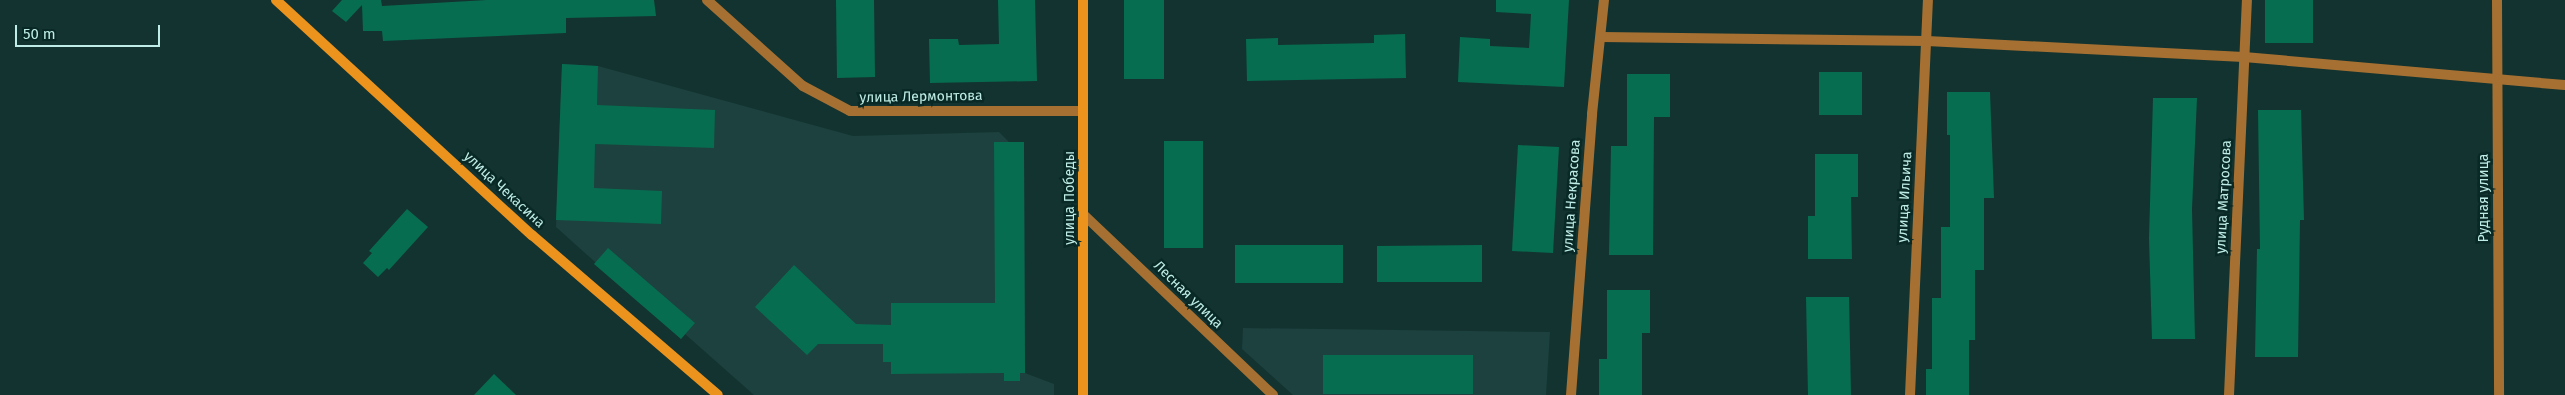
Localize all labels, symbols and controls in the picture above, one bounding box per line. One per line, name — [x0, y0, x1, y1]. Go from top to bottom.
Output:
scale bar — [18, 15, 162, 47]
text: 50 m — [23, 25, 56, 43]
street label: улица Лермонтова — [859, 88, 983, 106]
street label: улица Некрасова — [1560, 139, 1584, 253]
street label: улица Матросова — [2213, 140, 2235, 254]
street label: улица Чекасина — [460, 148, 548, 232]
street label: улица Победы — [1062, 151, 1078, 245]
street label: улица Ильича — [1894, 151, 1916, 243]
street label: Рудная улица — [2476, 154, 2492, 242]
street label: Лесная улица — [1150, 258, 1226, 332]

